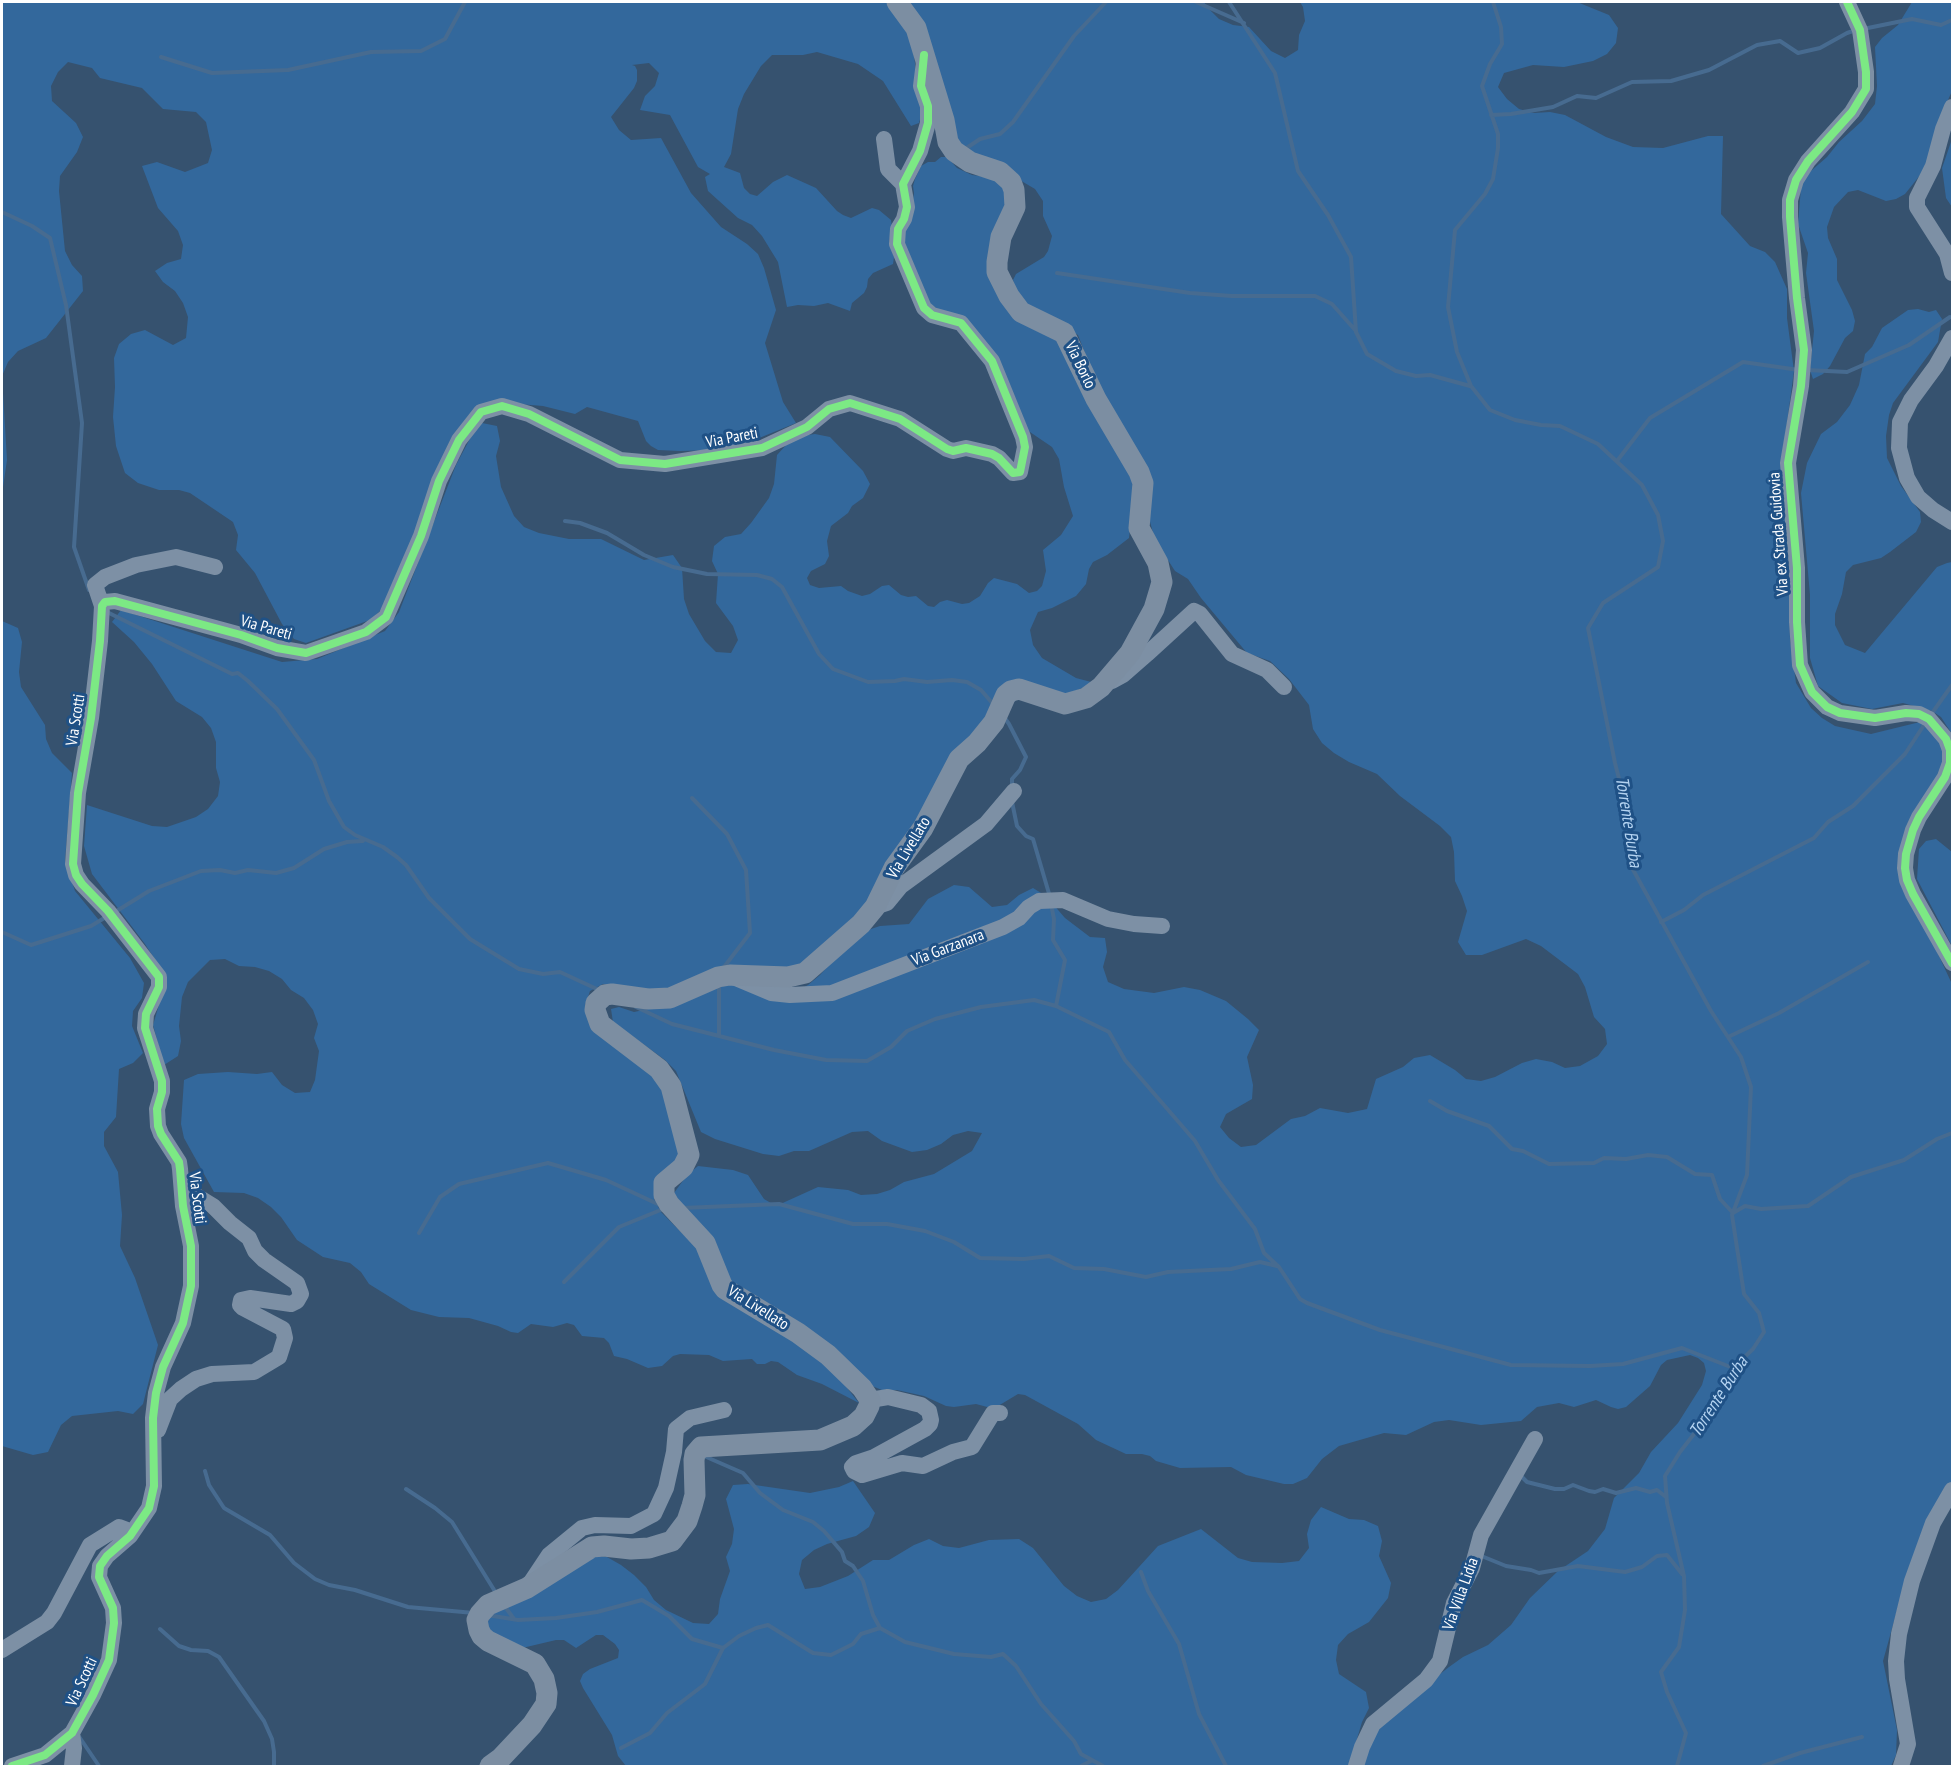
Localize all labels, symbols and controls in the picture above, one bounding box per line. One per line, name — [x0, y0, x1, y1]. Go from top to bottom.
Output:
street label: Via Borlo — [1060, 338, 1100, 392]
street label: Via Pareti — [704, 424, 760, 452]
street label: Via ex Strada Guidovia — [1765, 472, 1793, 596]
street label: Via Pareti — [238, 612, 294, 644]
street label: Via Scotti — [62, 693, 90, 747]
water label: Torrente Burba — [1610, 775, 1646, 869]
street label: Via Livellato — [883, 814, 935, 882]
street label: Via Garzanara — [909, 925, 987, 971]
street label: Via Scotti — [184, 1171, 210, 1225]
street label: Via Livellato — [724, 1282, 792, 1334]
water label: Torrente Burba — [1685, 1353, 1753, 1441]
street label: Via Villa Lidia — [1439, 1555, 1483, 1633]
street label: Via Scotti — [62, 1654, 102, 1710]

